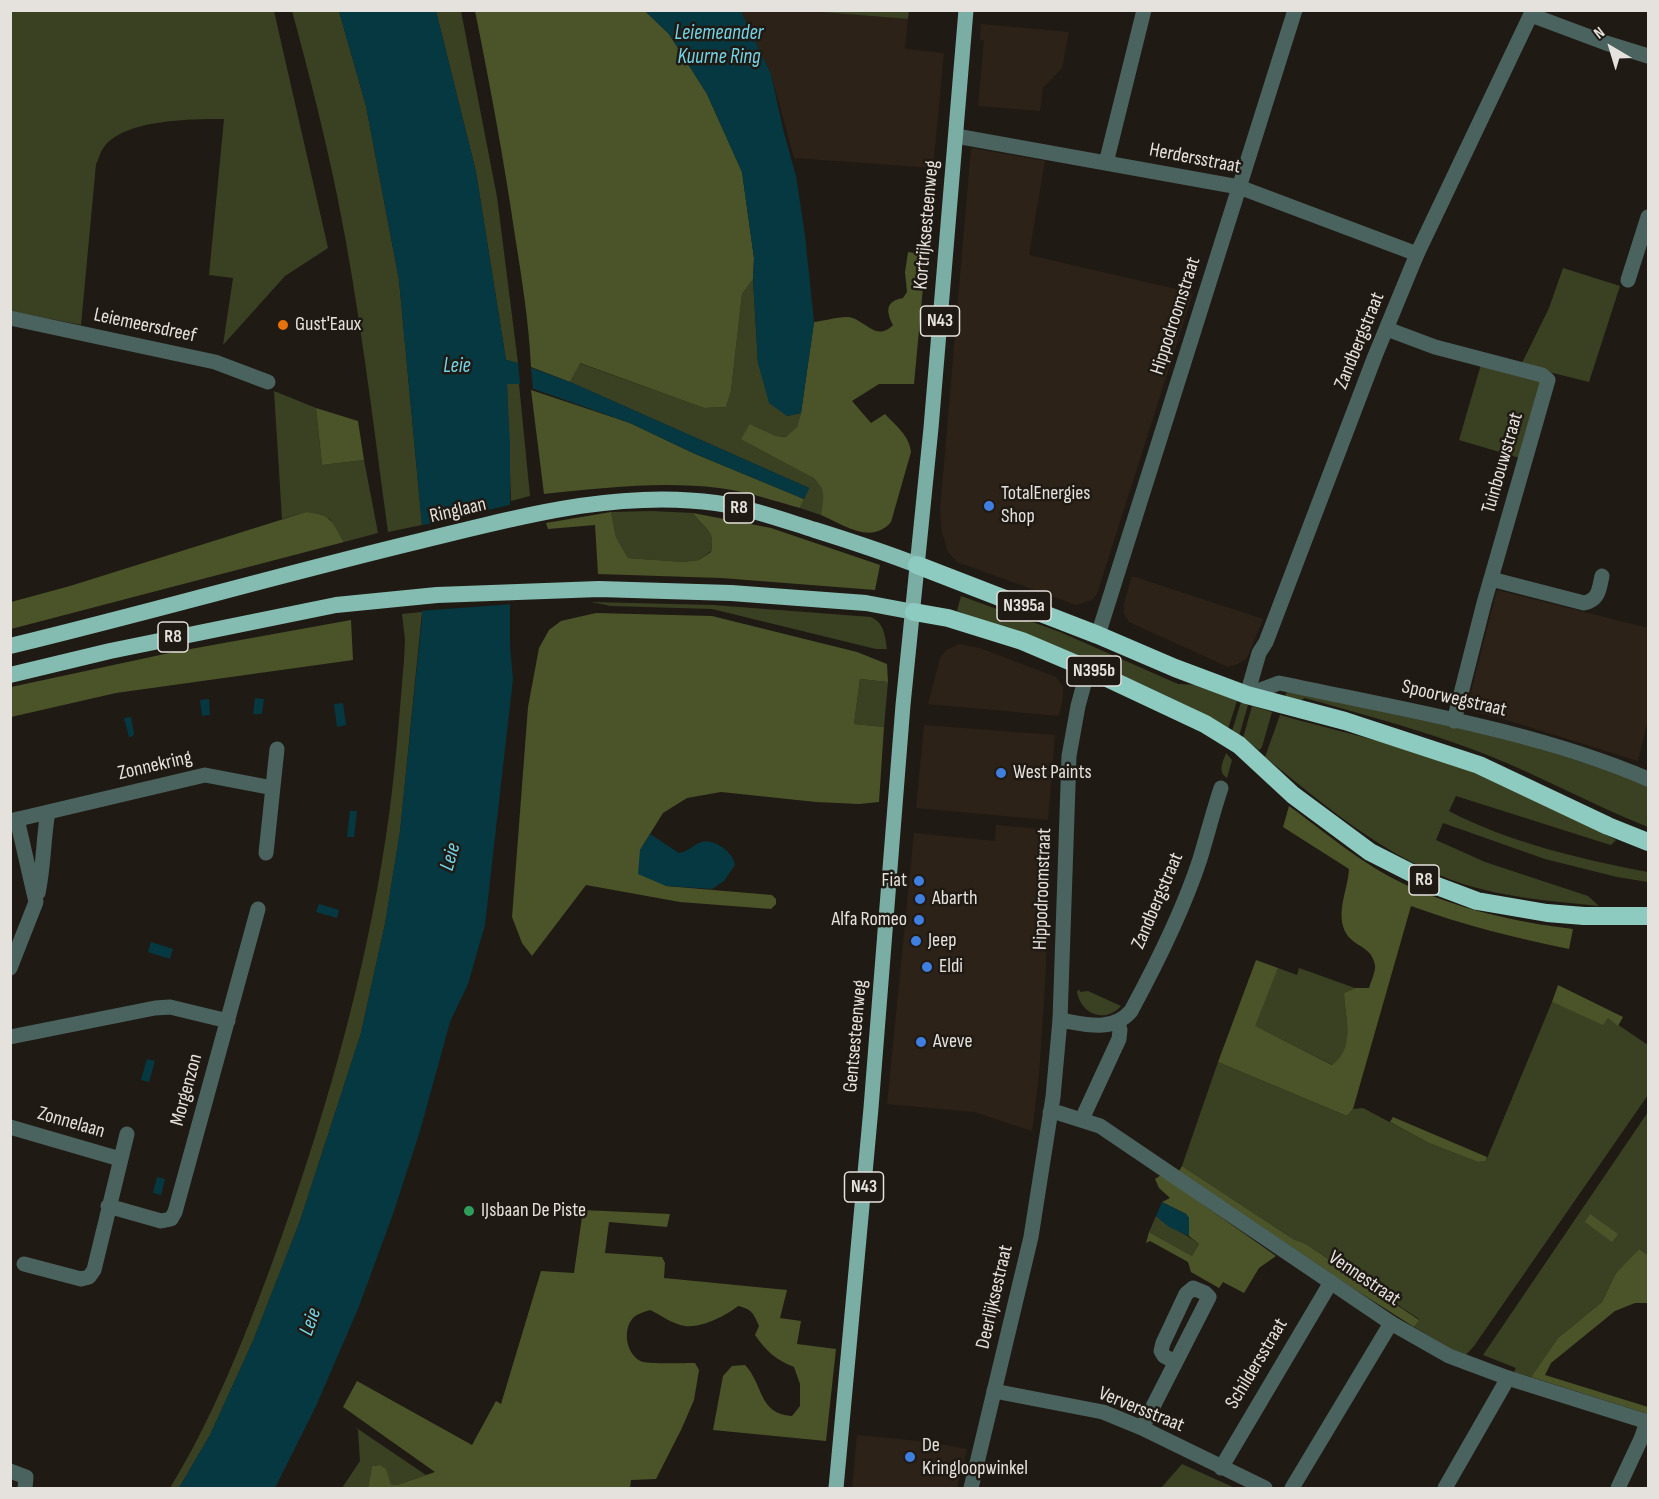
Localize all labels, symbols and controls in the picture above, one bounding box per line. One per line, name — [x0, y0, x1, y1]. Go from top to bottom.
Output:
north arrow — [1581, 18, 1641, 78]
water label: Leiemeander Kuurne Ring — [675, 21, 763, 71]
text: N — [1590, 23, 1609, 44]
street label: Herdersstraat — [1147, 138, 1243, 180]
street label: Kortrijksesteenweg — [909, 159, 945, 291]
street label: Hippodroomstraat — [1146, 254, 1206, 378]
street label: Zandbergstraat — [1330, 289, 1390, 393]
street label: Leiemeersdreef — [92, 303, 198, 349]
road number: N43 — [920, 306, 960, 336]
place label: Gust'Eaux — [295, 313, 361, 337]
marker: Gust'Eaux — [276, 318, 290, 332]
water label: Leie — [443, 354, 471, 380]
street label: Tuinbouwstraat — [1477, 410, 1529, 516]
place label: TotalEnergies Shop — [1001, 482, 1090, 529]
street label: Ringlaan — [427, 493, 489, 529]
road number: R8 — [724, 493, 754, 523]
marker: TotalEnergies Shop — [982, 499, 996, 513]
road number: N395a — [997, 591, 1051, 621]
road number: R8 — [158, 622, 188, 652]
road number: N395b — [1067, 656, 1121, 686]
street label: Spoorwegstraat — [1399, 675, 1509, 723]
street label: Zonnekring — [116, 746, 194, 786]
place label: West Paints — [1013, 761, 1092, 785]
marker: West Paints — [994, 766, 1008, 780]
street label: Hippodroomstraat — [1029, 828, 1057, 950]
water label: Leie — [435, 840, 467, 874]
street label: Zandbergstraat — [1127, 849, 1189, 953]
road number: R8 — [1409, 865, 1439, 895]
place label: Fiat — [882, 869, 907, 893]
marker: Fiat — [912, 874, 926, 888]
place label: Abarth — [932, 887, 977, 911]
marker: Abarth — [913, 892, 927, 906]
place label: Alfa Romeo — [832, 908, 907, 932]
marker: Alfa Romeo — [912, 913, 926, 927]
place label: Jeep — [928, 929, 956, 953]
marker: Jeep — [909, 934, 923, 948]
place label: Eldi — [939, 955, 963, 979]
marker: Eldi — [920, 960, 934, 974]
street label: Gentsesteenweg — [839, 979, 873, 1093]
place label: Aveve — [933, 1030, 972, 1054]
marker: Aveve — [914, 1035, 928, 1049]
street label: Morgenzon — [166, 1051, 208, 1129]
street label: Zonnelaan — [35, 1102, 107, 1144]
road number: N43 — [844, 1172, 884, 1202]
place label: IJsbaan De Piste — [481, 1199, 586, 1223]
marker: IJsbaan De Piste — [462, 1204, 476, 1218]
street label: Deerlijksestraat — [971, 1243, 1019, 1351]
street label: Vennestraat — [1323, 1246, 1405, 1312]
water label: Leie — [294, 1305, 328, 1339]
street label: Schildersstraat — [1221, 1314, 1293, 1414]
street label: Verversstraat — [1095, 1382, 1187, 1438]
place label: De Kringloopwinkel — [922, 1434, 1028, 1481]
marker: De Kringloopwinkel — [903, 1450, 917, 1464]

